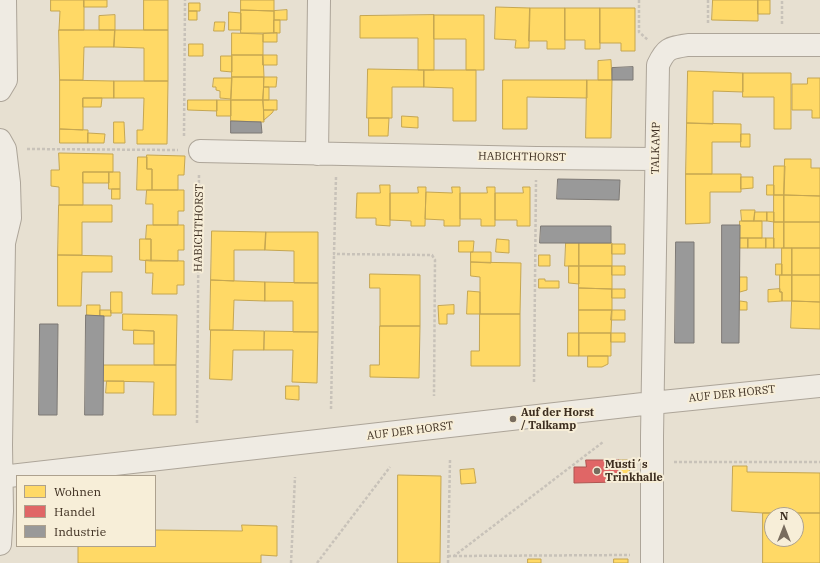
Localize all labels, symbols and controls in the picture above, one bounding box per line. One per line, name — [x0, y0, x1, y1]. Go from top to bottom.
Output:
street label: TALKAMP — [649, 122, 663, 174]
street label: HABICHTHORST — [478, 150, 566, 164]
street label: HABICHTHORST — [192, 184, 206, 272]
street label: AUF DER HORST — [688, 383, 776, 405]
place label: Auf der Horst / Talkamp — [521, 406, 594, 432]
marker: Auf der Horst / Talkamp — [508, 414, 518, 424]
street label: AUF DER HORST — [366, 419, 454, 443]
place label: Musti´s Trinkhalle — [605, 458, 663, 484]
marker: Musti´s Trinkhalle — [592, 466, 602, 476]
legend — [16, 475, 156, 547]
text: Wohnen — [54, 484, 101, 499]
text: Handel — [54, 504, 95, 519]
north arrow — [764, 507, 804, 547]
text: N — [780, 509, 788, 523]
text: Industrie — [54, 524, 106, 539]

